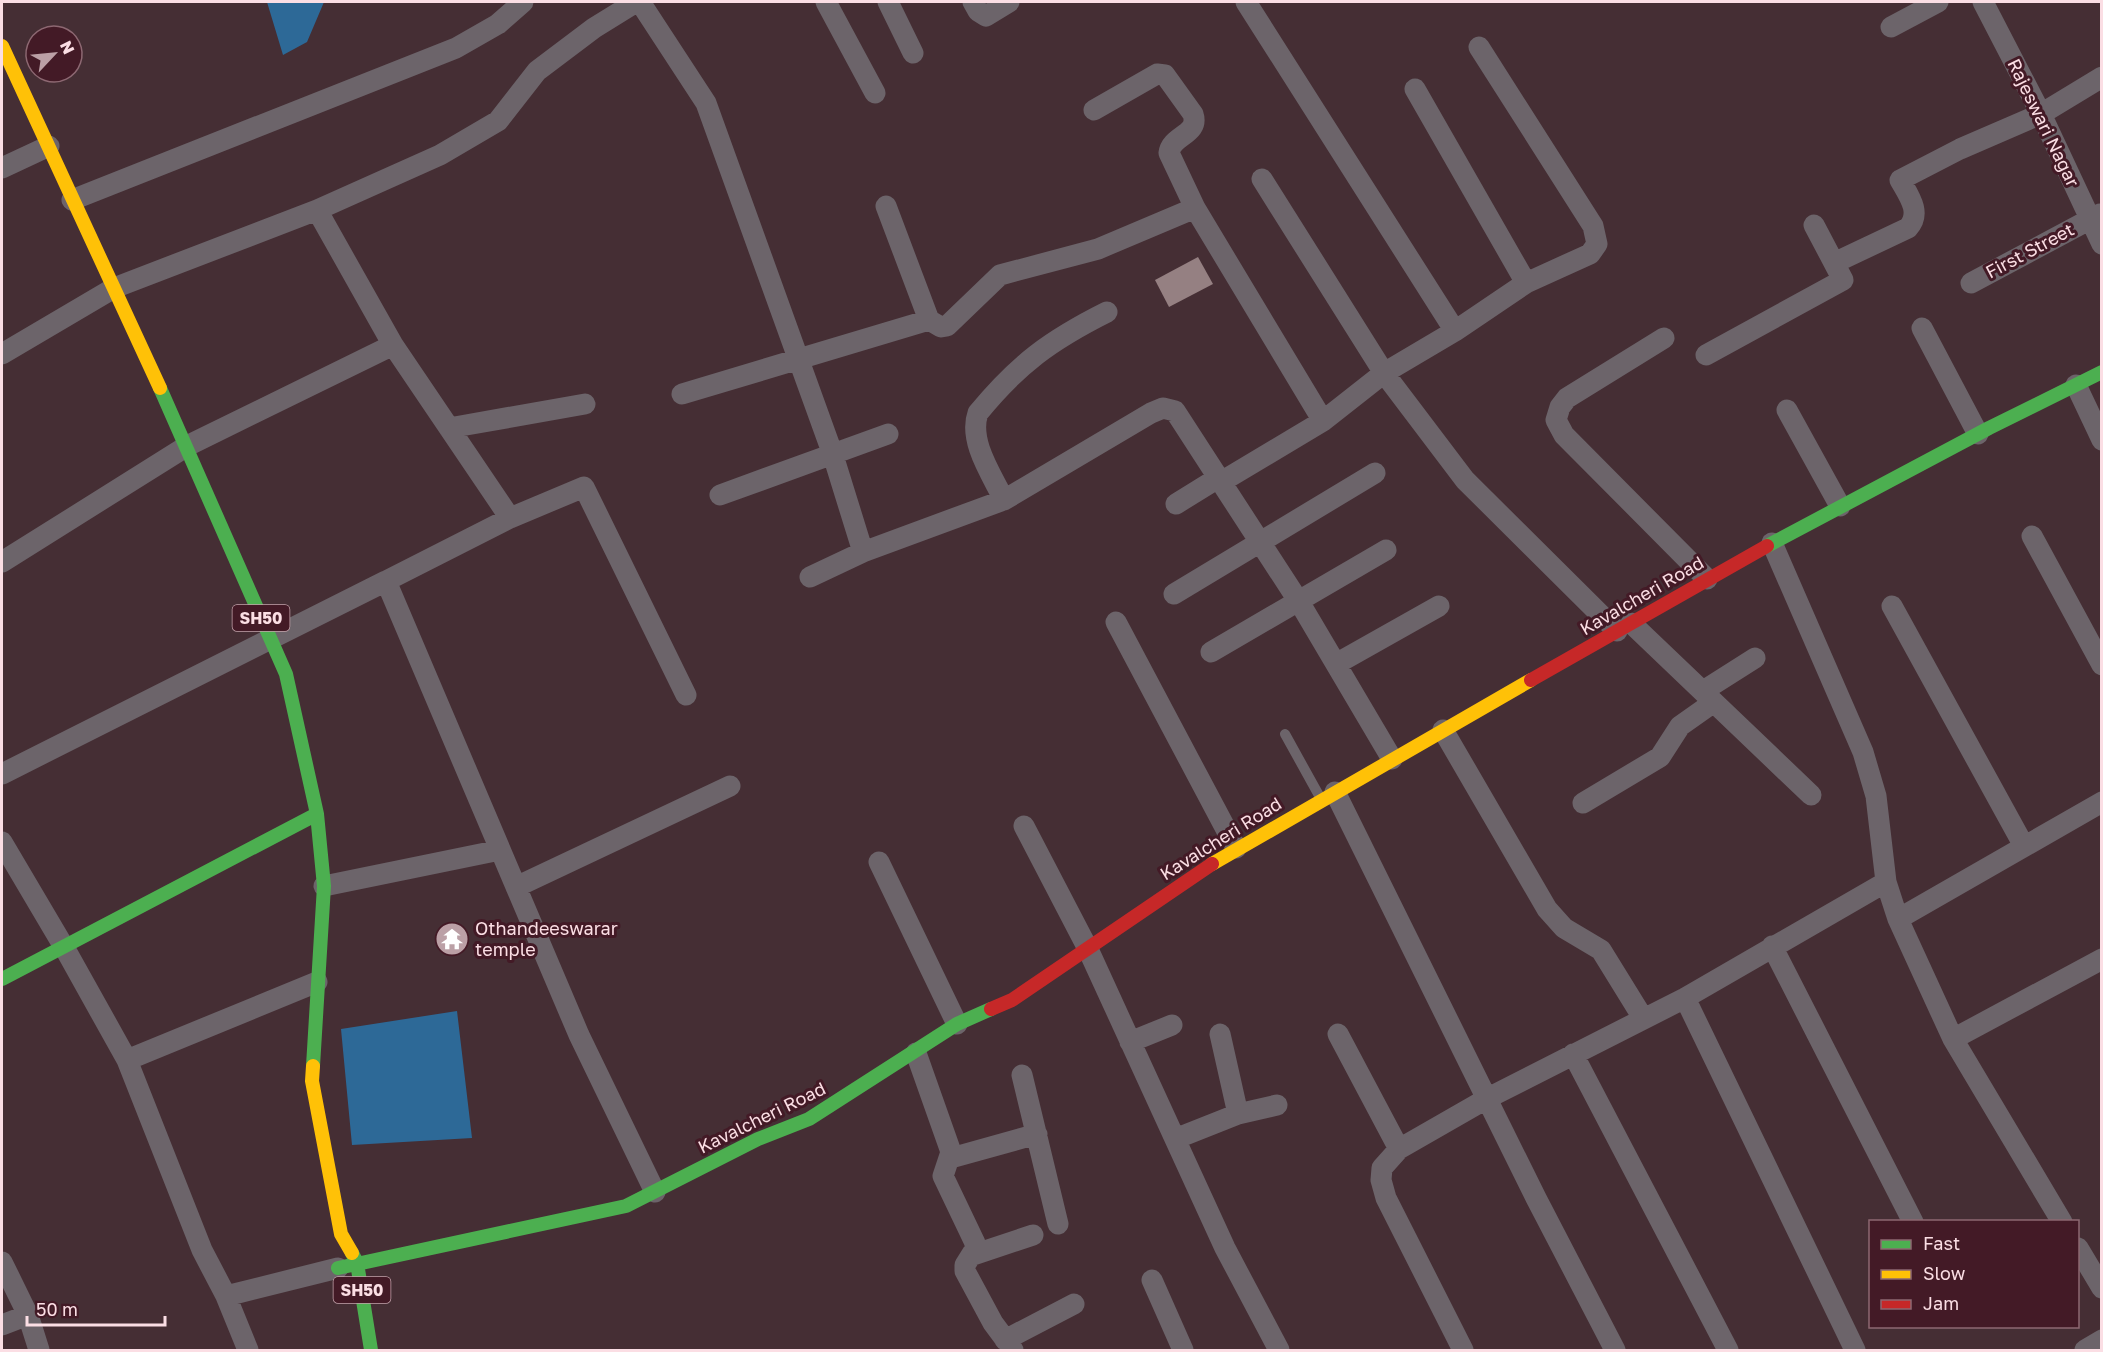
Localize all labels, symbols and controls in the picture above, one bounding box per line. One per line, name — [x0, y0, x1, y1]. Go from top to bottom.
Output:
north arrow — [24, 24, 84, 84]
text: N — [56, 38, 79, 57]
street label: Rajeswari Nagar — [2003, 55, 2084, 190]
street label: First Street — [1982, 218, 2078, 283]
street label: Kavalcheri Road — [1576, 551, 1707, 639]
road number: SH50 — [232, 605, 290, 631]
street label: Kavalcheri Road — [1156, 792, 1285, 884]
place label: Othandeeswarar temple — [475, 917, 618, 960]
temple icon: Othandeeswarar temple — [434, 921, 470, 957]
street label: Kavalcheri Road — [694, 1077, 829, 1157]
legend — [1869, 1220, 2079, 1328]
text: Fast — [1923, 1232, 1960, 1254]
text: Slow — [1923, 1262, 1966, 1284]
road number: SH50 — [334, 1277, 391, 1303]
scale bar — [27, 1289, 165, 1327]
text: Jam — [1923, 1292, 1959, 1314]
text: 50 m — [36, 1298, 78, 1320]

